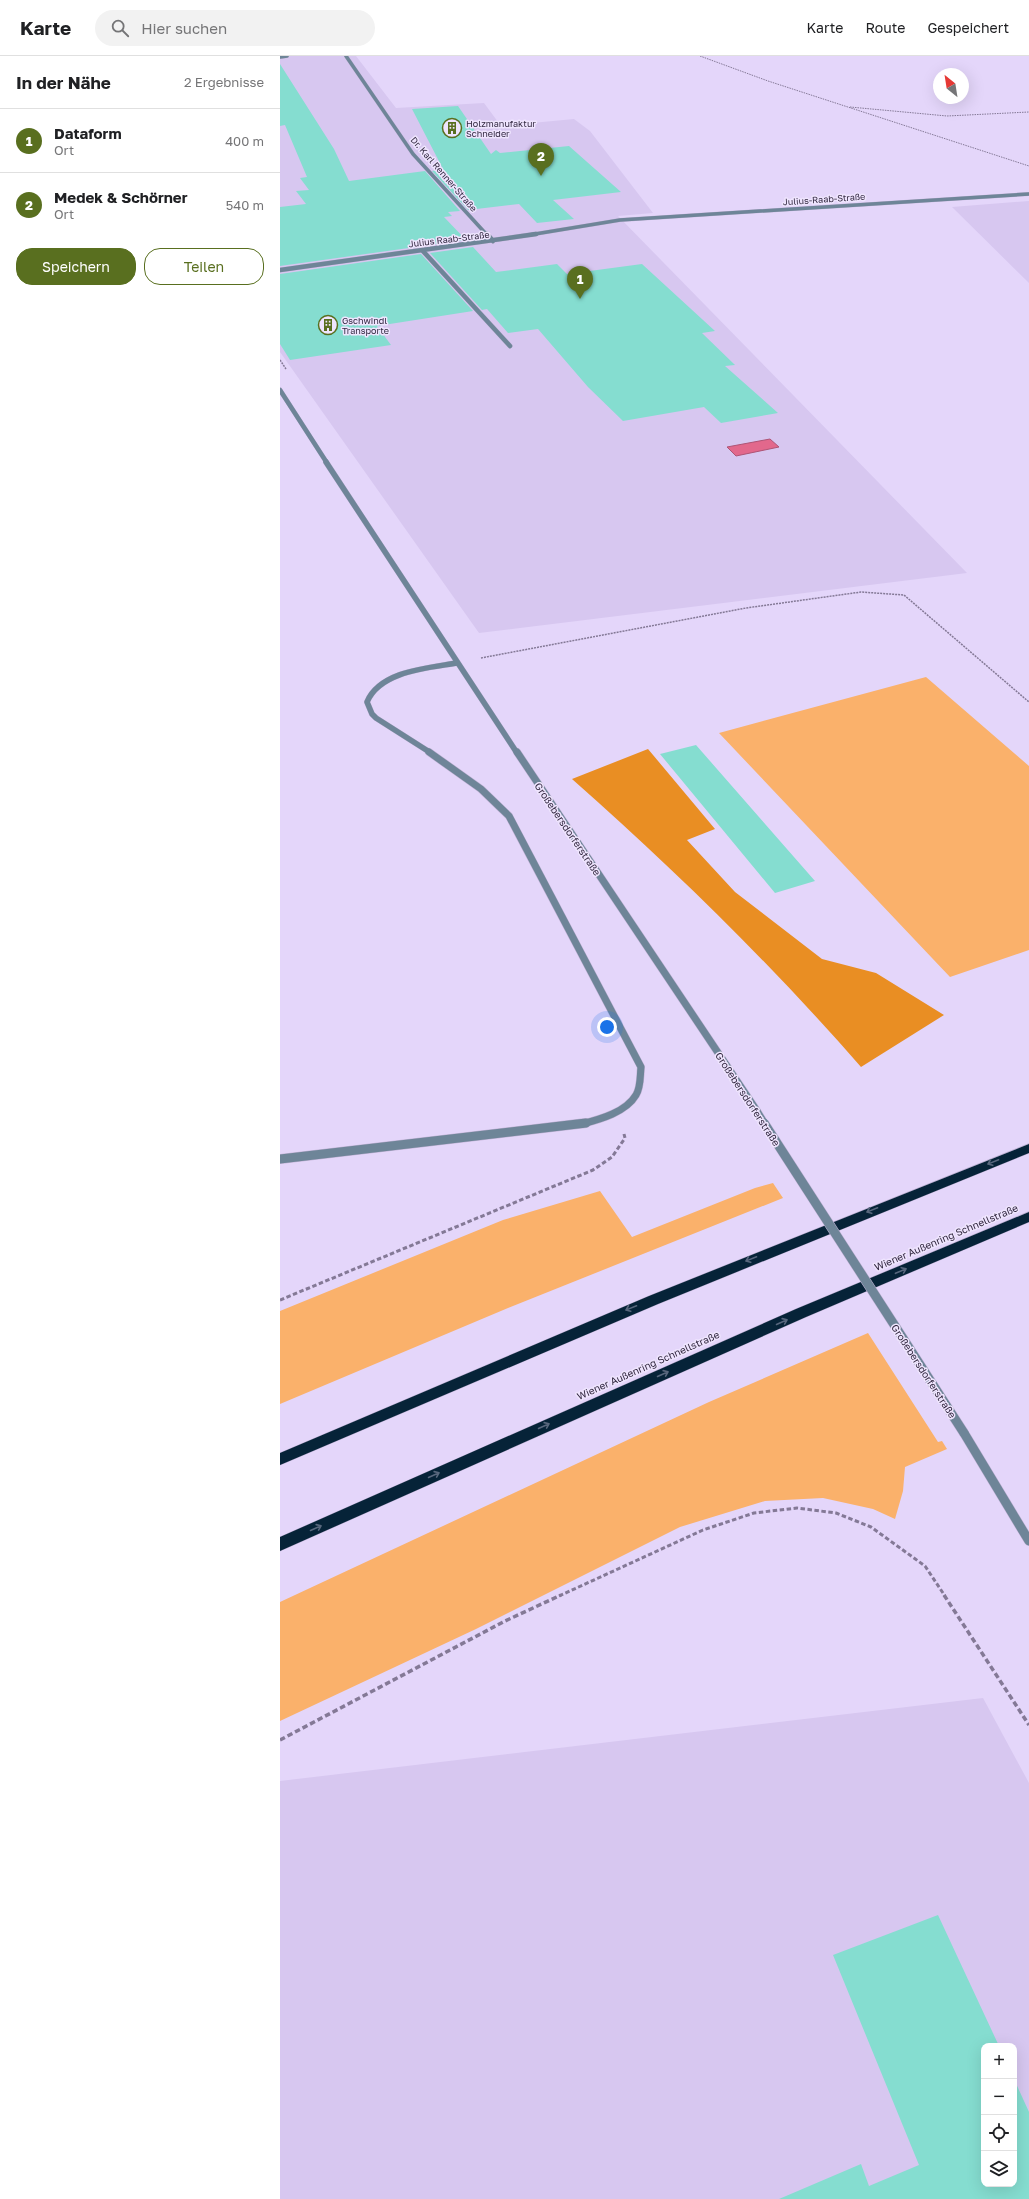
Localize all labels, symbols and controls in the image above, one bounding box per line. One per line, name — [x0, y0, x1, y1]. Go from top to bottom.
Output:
search box — [95, 10, 375, 46]
text: Karte — [20, 16, 71, 39]
icon: search — [109, 17, 131, 39]
text: Hier suchen — [141, 19, 227, 37]
text: Karte — [807, 19, 843, 36]
text: Route — [865, 19, 905, 36]
text: Gespeichert — [927, 19, 1009, 36]
north arrow — [933, 68, 969, 104]
text: In der Nähe — [16, 72, 111, 93]
text: 2 Ergebnisse — [184, 74, 264, 90]
building icon: Holzmanufaktur Schneider — [441, 117, 463, 139]
place label: Holzmanufaktur Schneider — [466, 118, 536, 139]
text: Dataform — [54, 124, 122, 142]
text: 1 — [26, 133, 32, 149]
text: 400 m — [225, 133, 264, 149]
street label: Dr. Karl Renner-Straße — [408, 134, 480, 214]
text: Ort — [54, 142, 74, 158]
pin: 2 — [528, 143, 554, 176]
text: Medek & Schörner — [54, 188, 188, 206]
street label: Julius-Raab-Straße — [782, 191, 866, 207]
text: 2 — [25, 197, 33, 213]
text: 540 m — [226, 197, 264, 213]
text: Ort — [54, 206, 74, 222]
street label: Julius Raab-Straße — [408, 229, 490, 249]
button: Speichern — [16, 248, 136, 285]
button: Teilen — [144, 248, 264, 285]
pin: 1 — [567, 266, 593, 299]
building icon: Gschwindl Transporte — [317, 314, 339, 336]
place label: Gschwindl Transporte — [342, 315, 389, 336]
street label: Großebersdorferstraße — [532, 780, 604, 878]
your location — [597, 1017, 617, 1037]
street label: Großebersdorferstraße — [713, 1050, 783, 1148]
one-way arrow — [987, 1159, 999, 1166]
street label: Wiener Außenring Schnellstraße — [872, 1201, 1020, 1273]
one-way arrow — [867, 1207, 879, 1215]
one-way arrow — [746, 1255, 758, 1263]
one-way arrow — [895, 1266, 907, 1274]
one-way arrow — [626, 1305, 638, 1313]
one-way arrow — [775, 1317, 787, 1325]
street label: Großebersdorferstraße — [889, 1322, 959, 1420]
street label: Wiener Außenring Schnellstraße — [575, 1328, 721, 1402]
one-way arrow — [656, 1370, 668, 1377]
one-way arrow — [537, 1422, 549, 1429]
one-way arrow — [428, 1471, 440, 1478]
one-way arrow — [309, 1524, 321, 1531]
map controls — [981, 2043, 1017, 2187]
button: + — [981, 2043, 1017, 2079]
button: − — [981, 2079, 1017, 2115]
button: locate — [981, 2115, 1017, 2151]
button: layers — [981, 2151, 1017, 2187]

